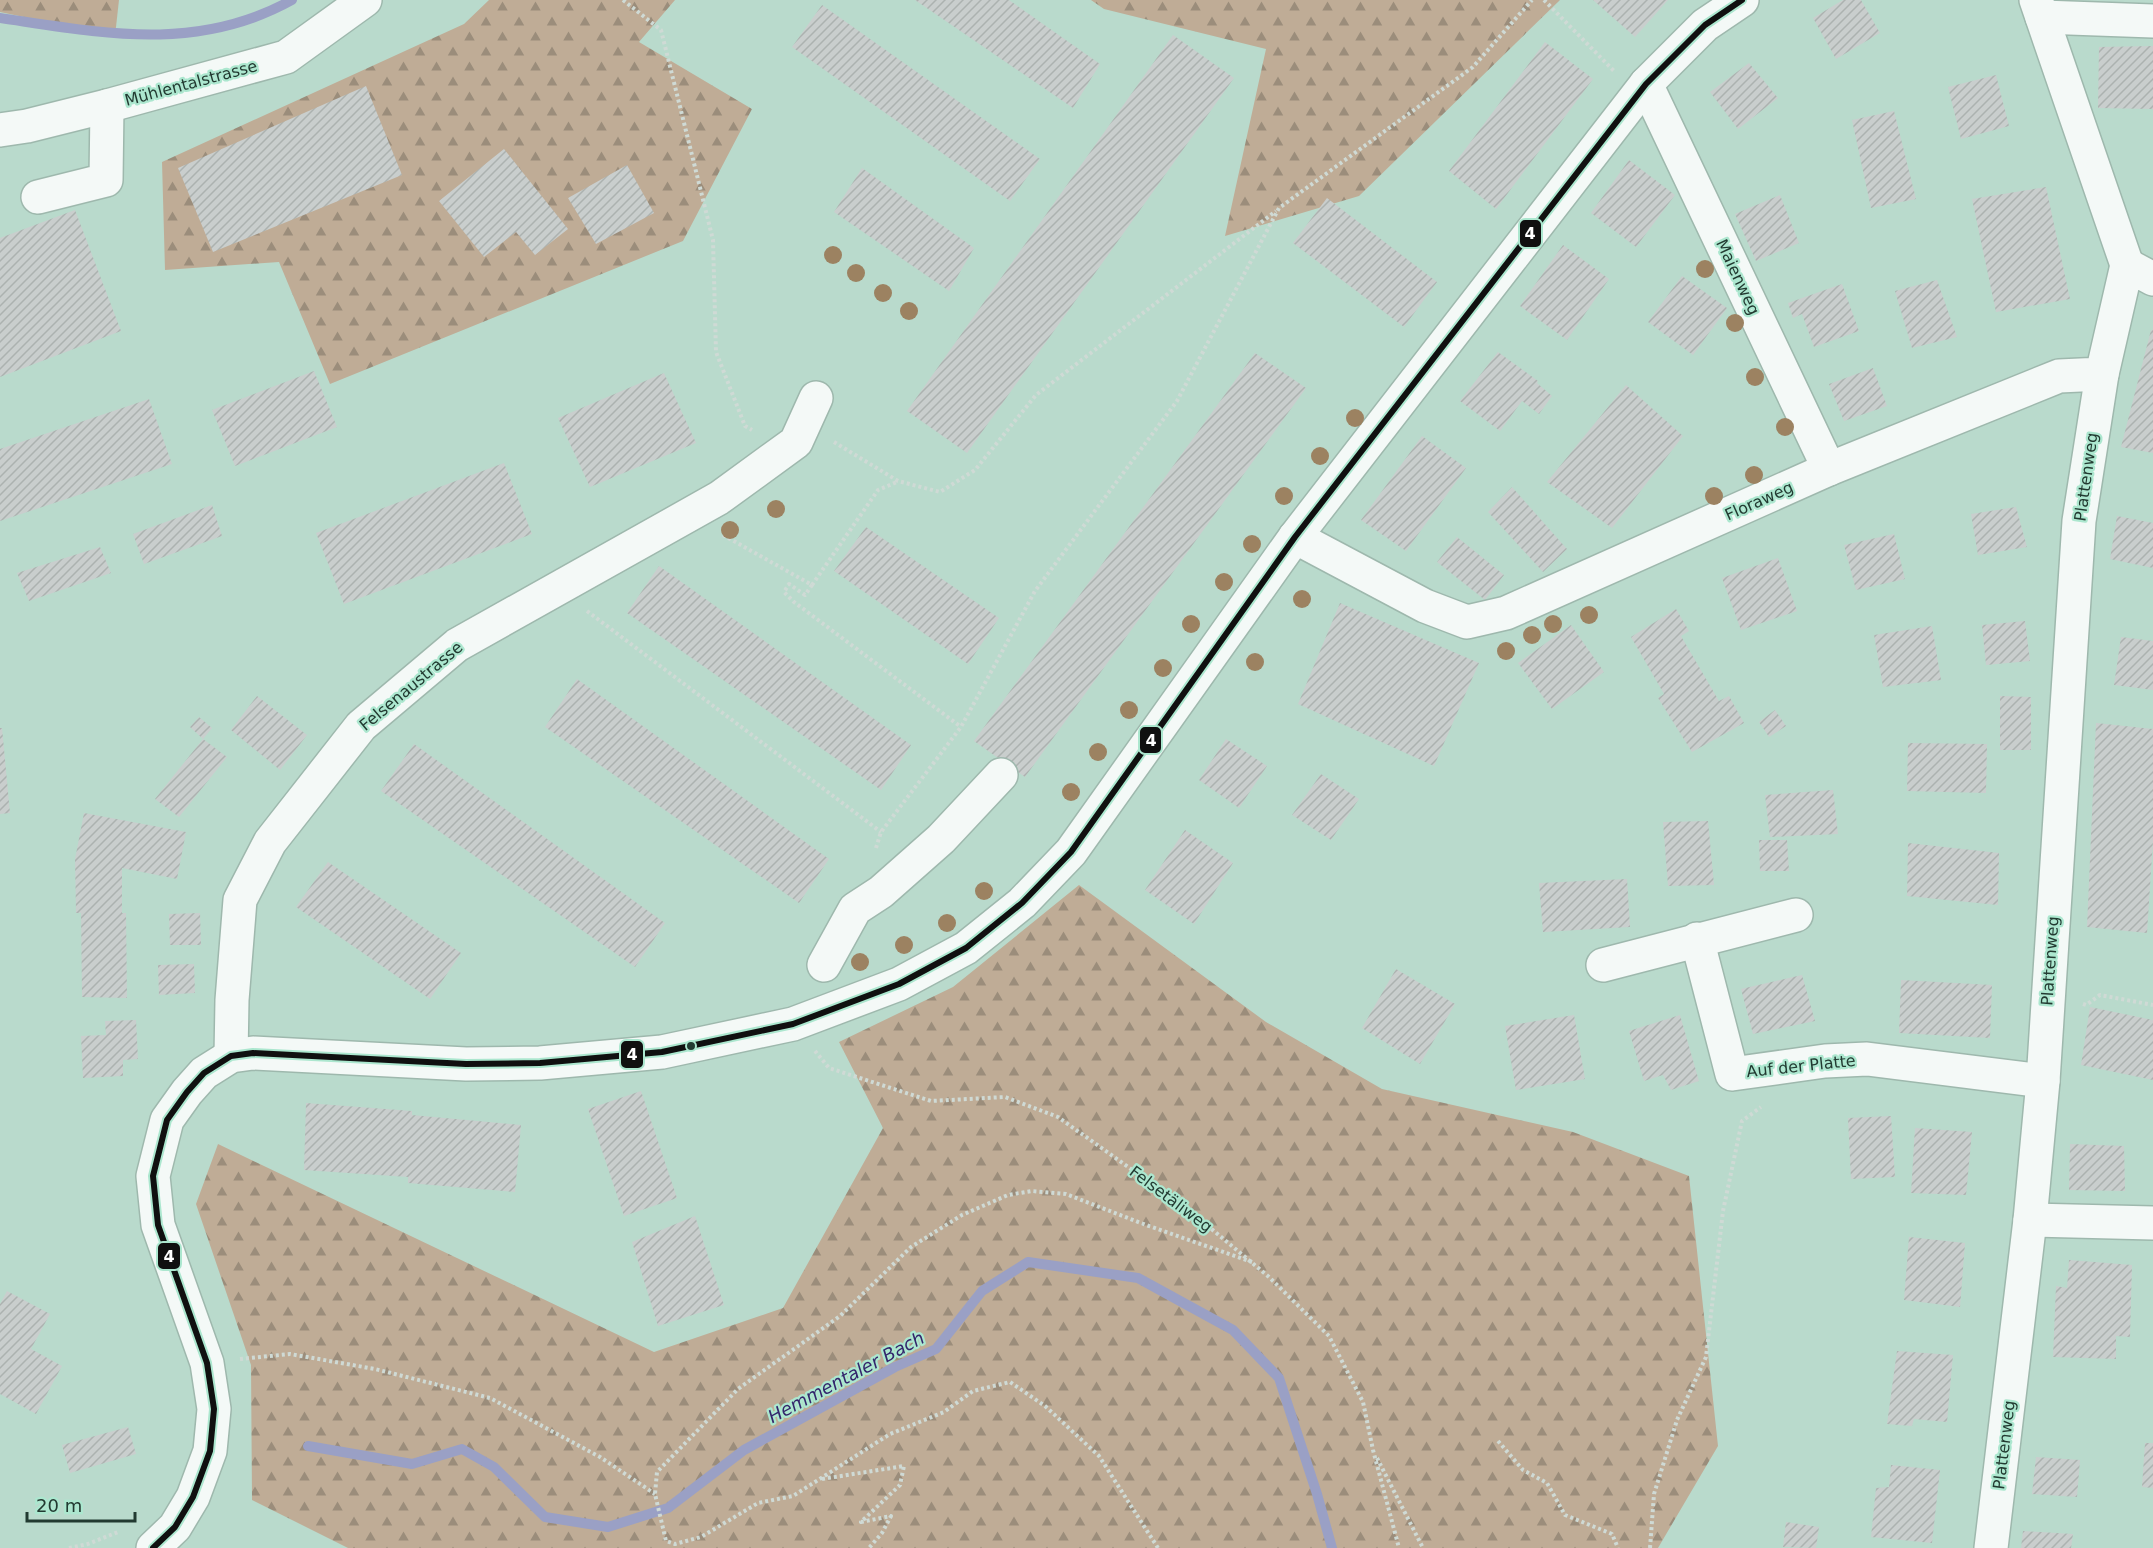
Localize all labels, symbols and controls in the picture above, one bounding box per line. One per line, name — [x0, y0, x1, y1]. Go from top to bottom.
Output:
street label: Mühlentalstrasse — [123, 56, 259, 110]
line badge: 4 — [1519, 219, 1542, 248]
text: 4 — [1524, 224, 1536, 243]
street label: Maienweg — [1712, 236, 1764, 318]
street label: Plattenweg — [2070, 431, 2102, 523]
street label: Floraweg — [1722, 477, 1796, 525]
street label: Felsenaustrasse — [356, 637, 466, 735]
line badge: 4 — [1139, 726, 1162, 754]
text: 4 — [1145, 731, 1157, 750]
street label: Plattenweg — [2037, 916, 2063, 1006]
line badge: 4 — [620, 1040, 644, 1069]
unlabelled marker — [685, 1040, 697, 1052]
text: 4 — [626, 1045, 638, 1064]
street label: Auf der Platte — [1745, 1051, 1857, 1081]
street label: Felsetäliweg — [1126, 1162, 1216, 1236]
line badge: 4 — [157, 1242, 181, 1270]
text: 4 — [163, 1247, 175, 1266]
water label: Hemmentaler Bach — [764, 1327, 928, 1427]
street label: Plattenweg — [1989, 1399, 2019, 1491]
scale bar — [27, 1485, 135, 1523]
text: 20 m — [36, 1495, 82, 1516]

